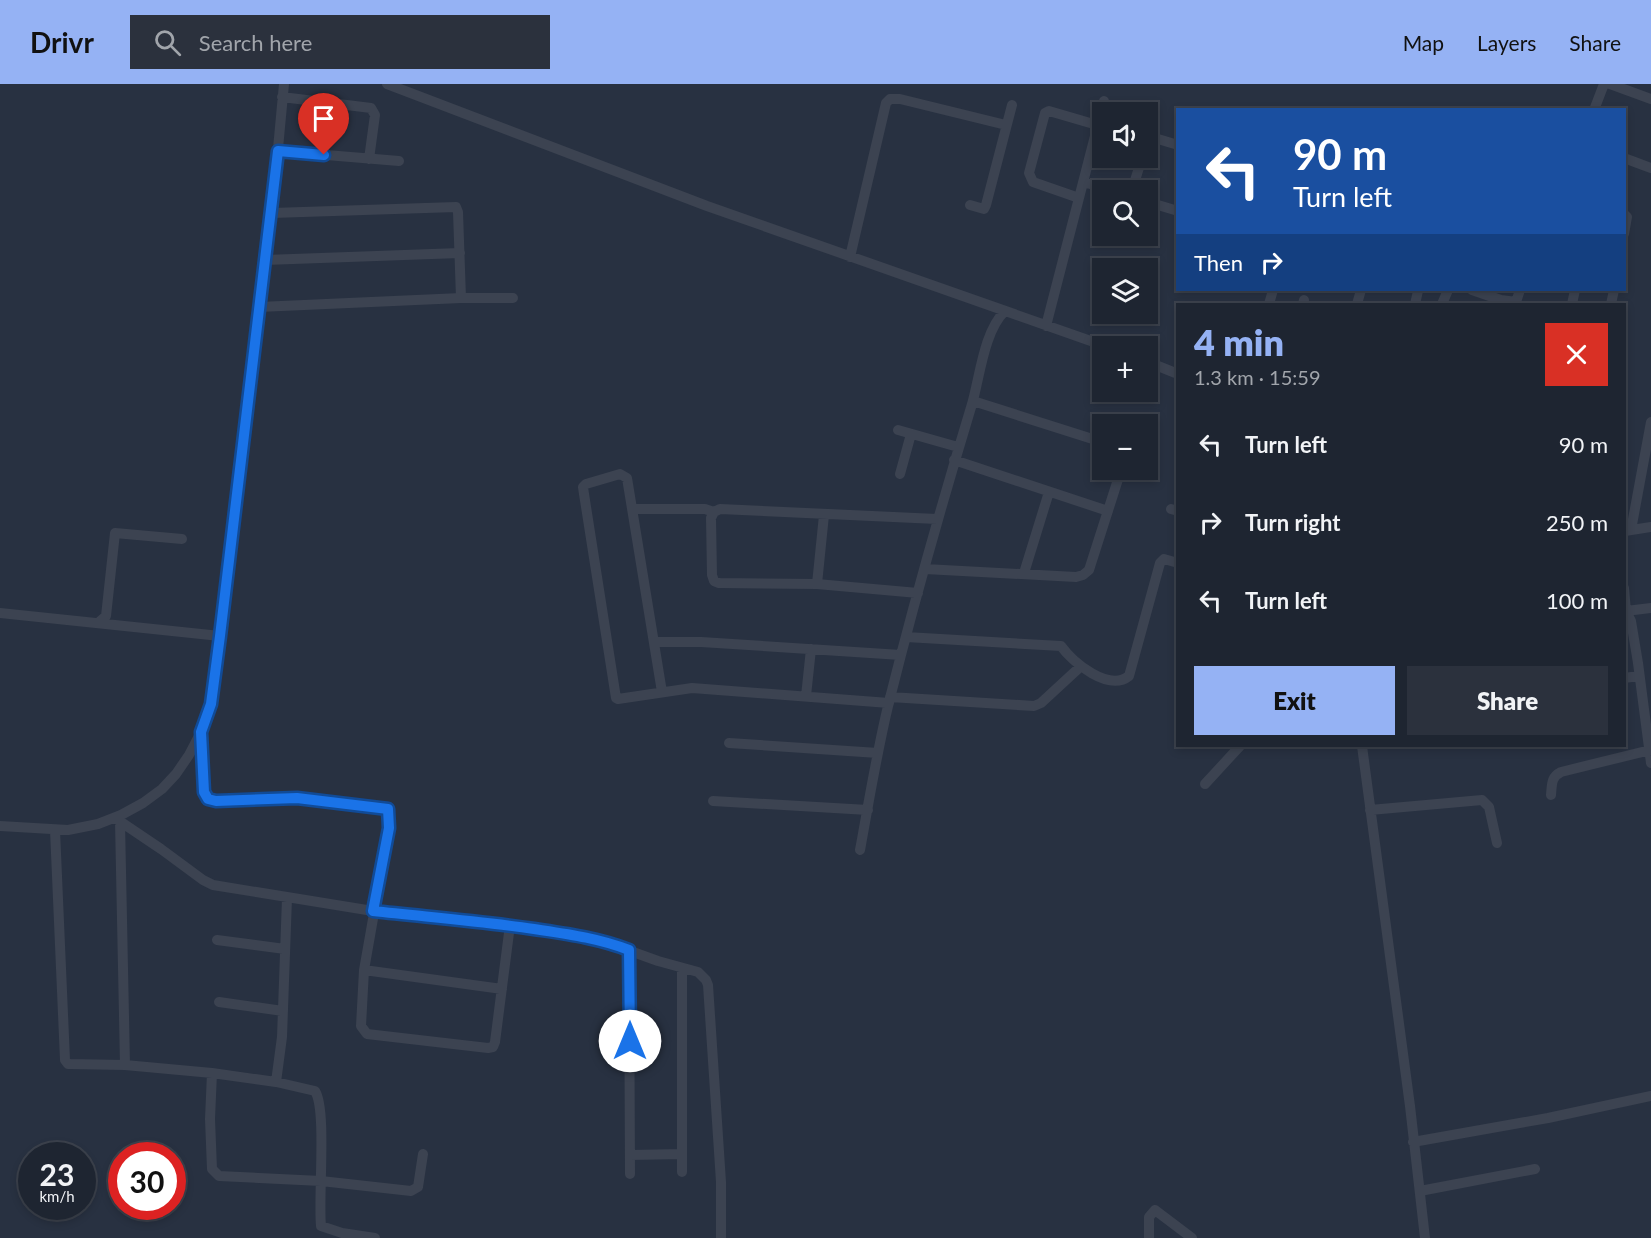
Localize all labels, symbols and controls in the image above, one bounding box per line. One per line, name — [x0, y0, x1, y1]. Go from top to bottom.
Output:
search box — [130, 15, 550, 69]
text: Drivr — [30, 25, 94, 59]
icon: search — [151, 26, 184, 59]
text: Search here — [199, 29, 312, 56]
text: Map — [1403, 30, 1444, 55]
text: Layers — [1477, 30, 1536, 55]
text: Share — [1569, 30, 1621, 55]
pin — [298, 93, 349, 155]
icon: arrive — [307, 102, 340, 135]
map controls — [1092, 102, 1158, 480]
button: sound — [1092, 102, 1158, 168]
text: 90 m — [1293, 129, 1387, 179]
icon: left — [1194, 132, 1272, 210]
button: search — [1092, 180, 1158, 246]
text: Turn left — [1293, 180, 1392, 213]
icon: right — [1255, 246, 1288, 279]
text: Then — [1194, 249, 1243, 276]
button: layers — [1092, 258, 1158, 324]
text: 4 min — [1194, 320, 1284, 364]
button: close — [1545, 323, 1608, 386]
button: + — [1092, 336, 1158, 402]
text: 1.3 km · 15:59 — [1194, 365, 1321, 389]
button: − — [1092, 414, 1158, 480]
icon: left — [1194, 428, 1227, 461]
text: Turn left — [1245, 431, 1327, 458]
text: 90 m — [1559, 431, 1608, 458]
icon: right — [1194, 506, 1227, 539]
text: Turn right — [1245, 509, 1340, 536]
text: 250 m — [1546, 509, 1608, 536]
icon: left — [1194, 584, 1227, 617]
text: Turn left — [1245, 587, 1327, 614]
text: 100 m — [1546, 587, 1608, 614]
button: Exit — [1194, 666, 1395, 735]
button: Share — [1407, 666, 1608, 735]
position arrow — [598, 1009, 662, 1073]
speed limit sign: 30 — [108, 1142, 186, 1220]
text: 23 — [40, 1156, 74, 1192]
text: km/h — [39, 1187, 75, 1205]

